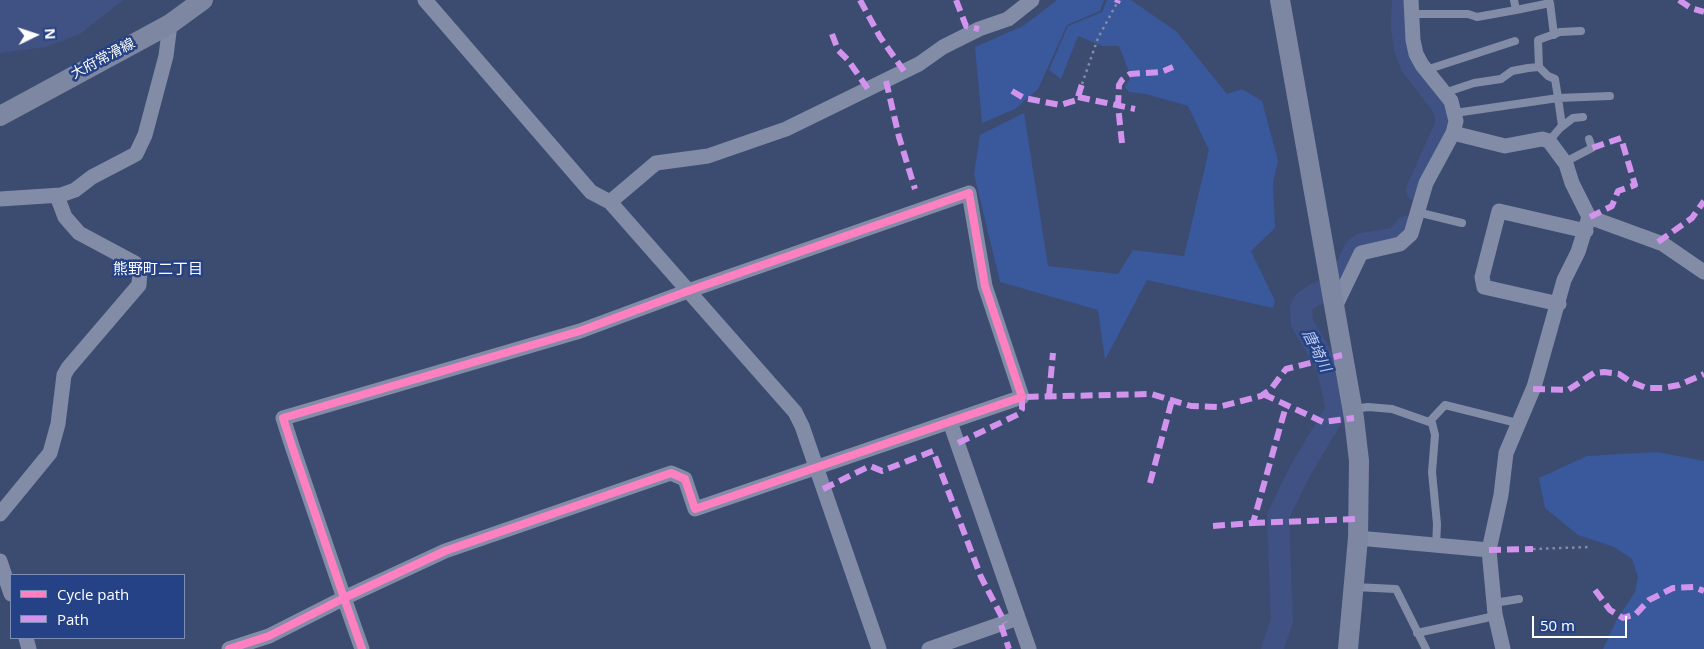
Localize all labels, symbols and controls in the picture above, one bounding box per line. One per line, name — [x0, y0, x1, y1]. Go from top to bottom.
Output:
north arrow — [10, 10, 60, 60]
text: N — [41, 28, 60, 40]
street label: 大府常滑線 — [68, 35, 138, 83]
district label: 熊野町二丁目 — [113, 261, 203, 279]
water label: 唐埼川 — [1298, 327, 1334, 375]
legend — [10, 574, 185, 639]
text: Cycle path — [57, 584, 129, 604]
scale bar — [1534, 606, 1629, 638]
text: Path — [57, 609, 89, 629]
text: 50 m — [1540, 615, 1575, 635]

